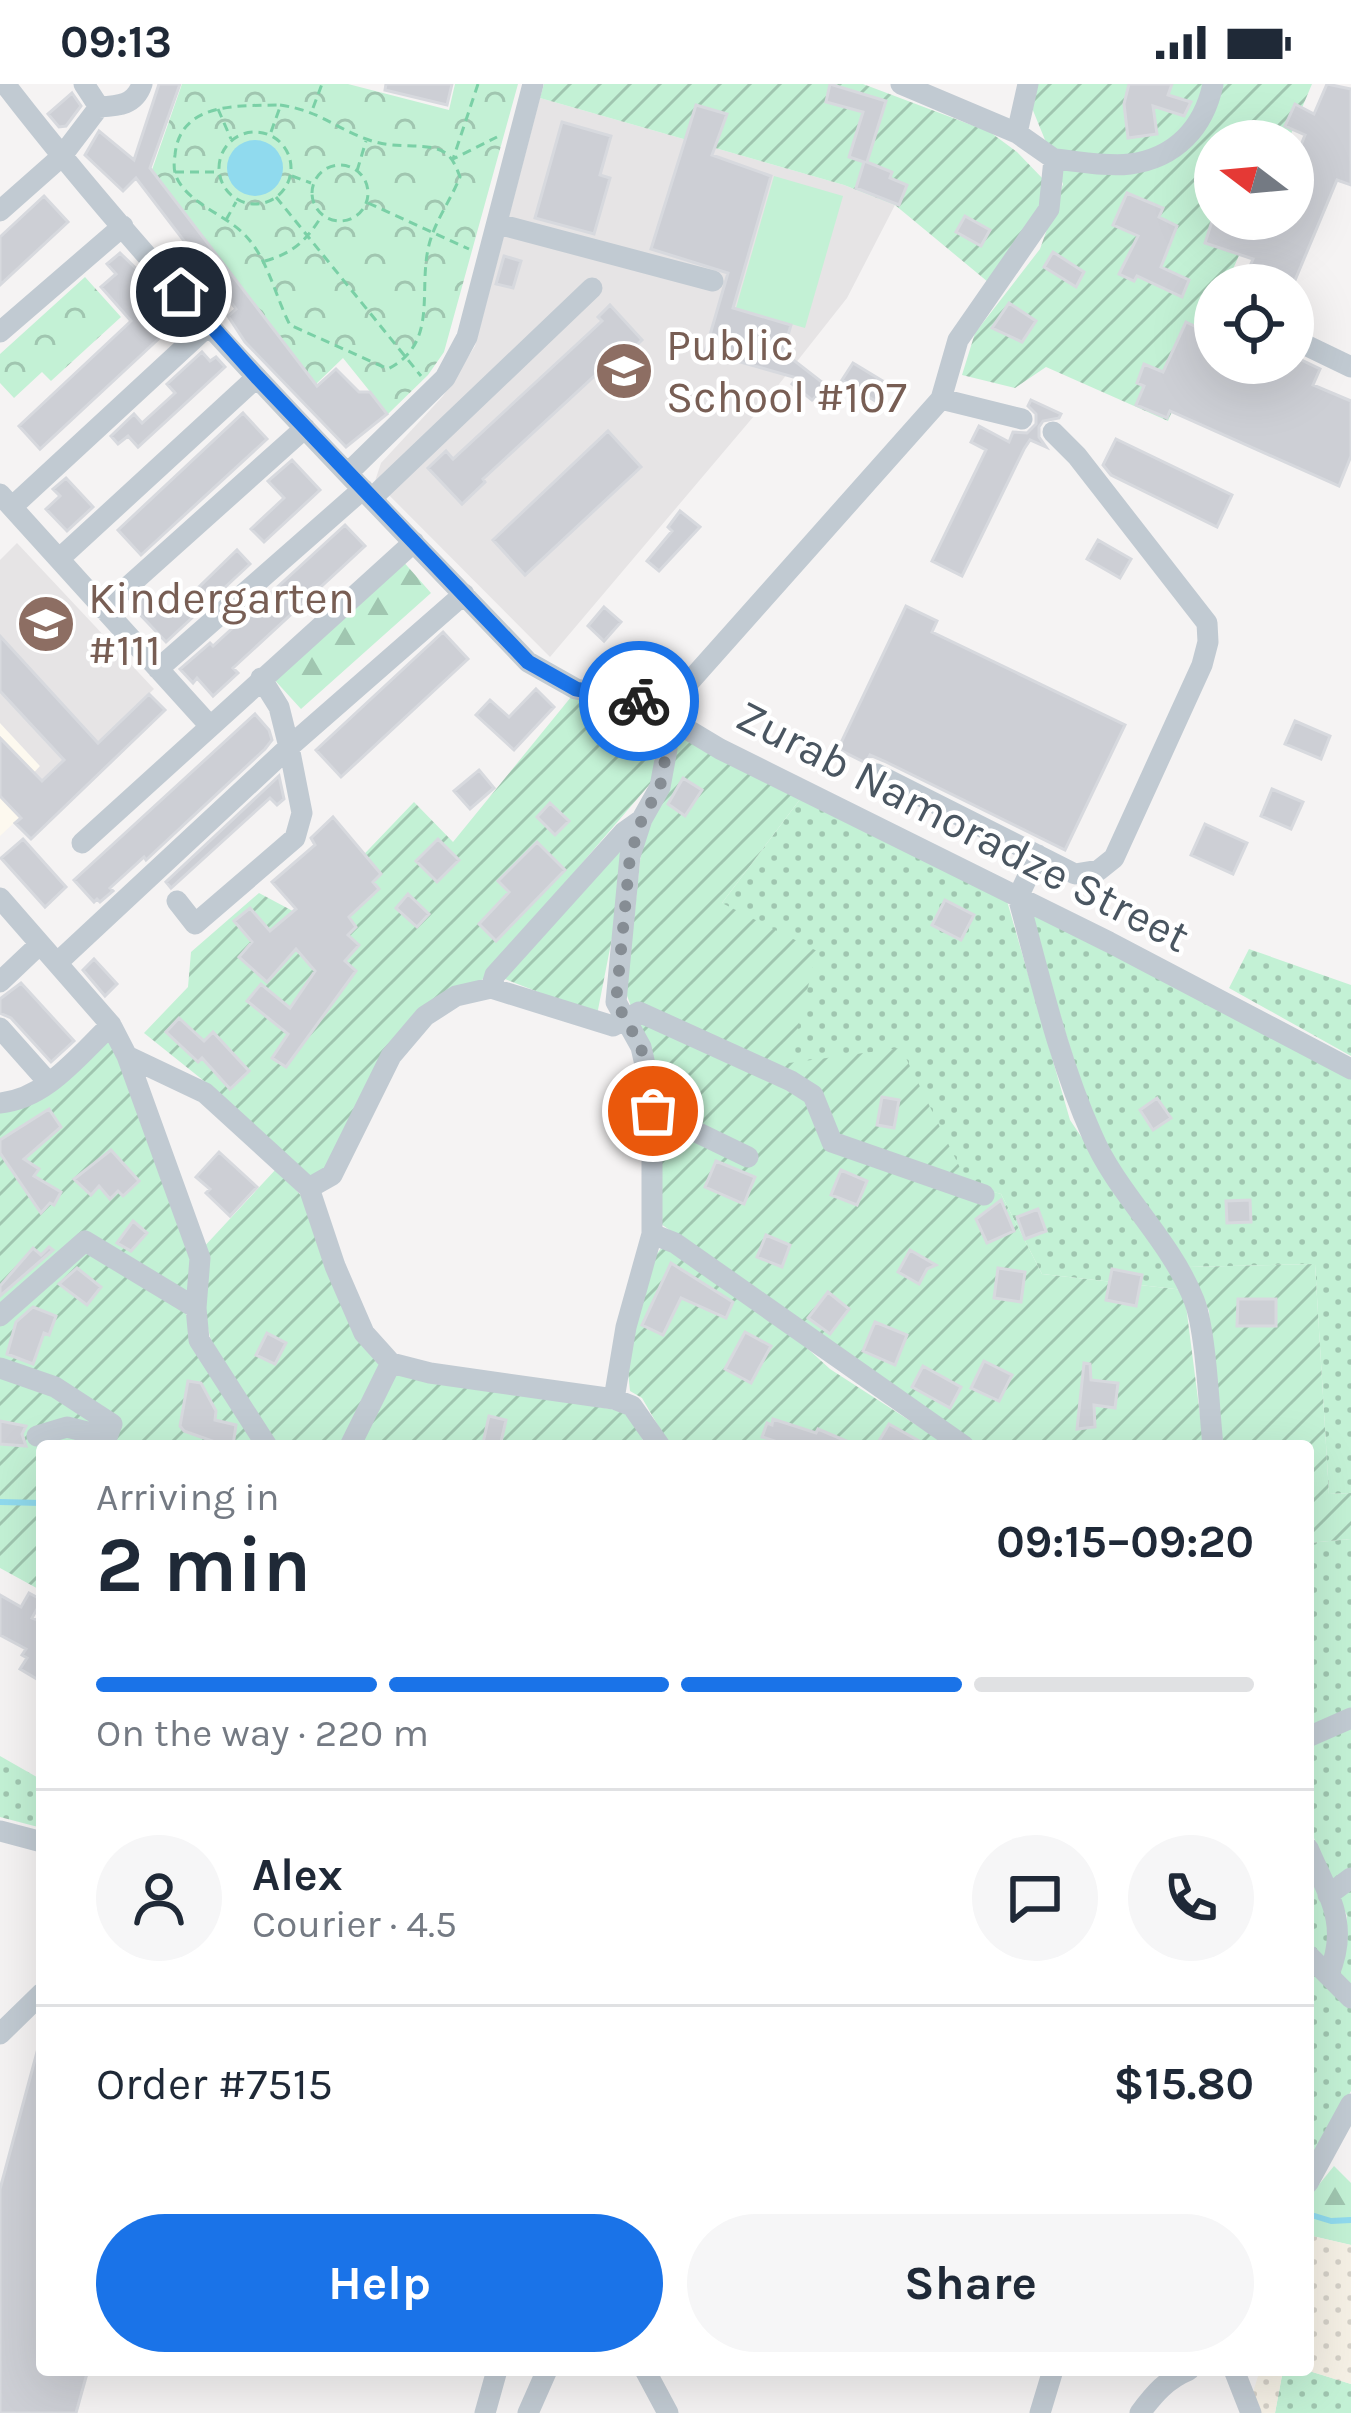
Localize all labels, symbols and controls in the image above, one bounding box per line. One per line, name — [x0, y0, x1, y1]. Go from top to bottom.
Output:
text: 09:13 — [60, 16, 172, 68]
north arrow — [1194, 120, 1314, 240]
map controls — [1194, 120, 1314, 384]
pin — [130, 241, 232, 343]
icon: home — [148, 259, 214, 325]
button: locate — [1194, 264, 1314, 384]
place label: Public School #107 — [666, 319, 907, 423]
school or university icon: Public School #107 — [593, 340, 655, 402]
place label: Kindergarten #111 — [88, 572, 355, 676]
school or university icon: Kindergarten #111 — [15, 593, 77, 655]
courier — [579, 641, 699, 761]
icon: bike — [606, 668, 672, 734]
street label: Zurab Namoradze Street — [728, 689, 1198, 963]
pin — [602, 1060, 704, 1162]
icon: bag — [620, 1078, 686, 1144]
text: Arriving in — [96, 1474, 279, 1520]
text: 09:15–09:20 — [996, 1516, 1254, 1568]
text: 2 min — [96, 1519, 311, 1611]
text: On the way · 220 m — [96, 1710, 429, 1756]
button: person — [96, 1835, 222, 1961]
button: chat — [972, 1835, 1098, 1961]
button: phone — [1128, 1835, 1254, 1961]
text: Alex — [252, 1849, 343, 1901]
text: Courier · 4.5 — [252, 1901, 457, 1947]
text: Order #7515 — [96, 2058, 333, 2110]
text: $15.80 — [1114, 2058, 1254, 2110]
button: Help — [96, 2214, 663, 2352]
button: Share — [687, 2214, 1254, 2352]

